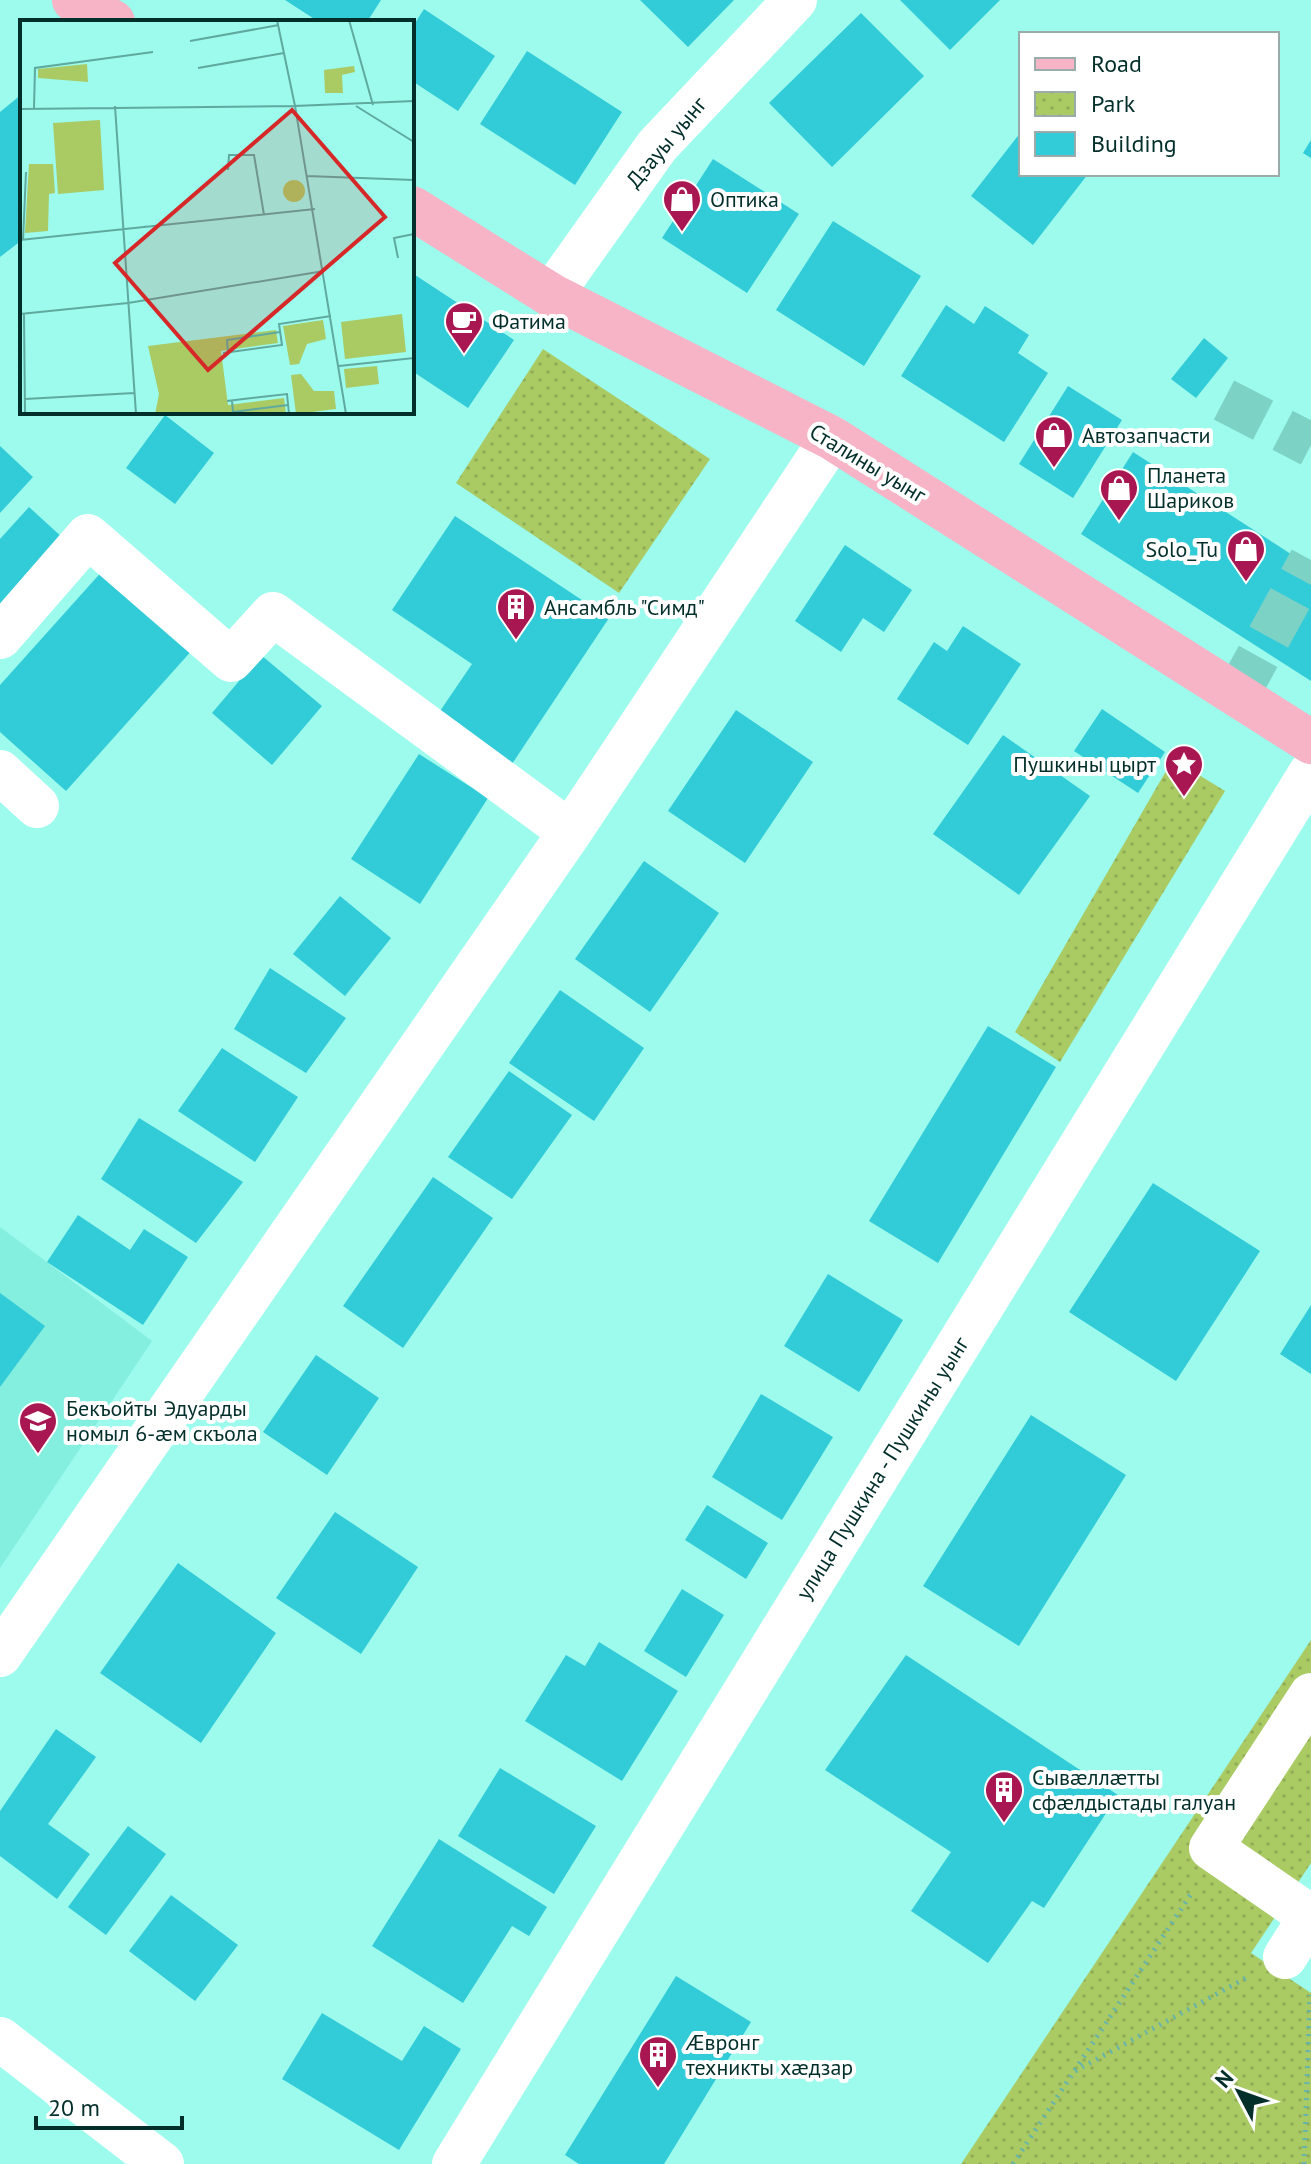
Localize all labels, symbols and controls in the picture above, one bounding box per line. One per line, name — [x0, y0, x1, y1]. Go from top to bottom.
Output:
inset map — [20, 20, 414, 414]
legend — [1019, 32, 1279, 176]
text: Road — [1091, 48, 1142, 79]
text: Park — [1091, 88, 1136, 119]
street label: Дзауы уынг — [620, 90, 713, 193]
text: Building — [1091, 128, 1177, 159]
shop icon: Оптика — [661, 178, 703, 233]
place label: Оптика — [710, 185, 779, 213]
cafe icon: Фатима — [443, 300, 485, 355]
place label: Фатима — [492, 307, 566, 335]
shop icon: Автозапчасти — [1033, 414, 1075, 469]
street label: Сталины уынг — [805, 417, 932, 509]
place label: Автозапчасти — [1082, 421, 1210, 449]
place label: Планета Шариков — [1147, 461, 1234, 514]
shop icon: Планета Шариков — [1098, 467, 1140, 522]
shop icon: Solo_Tu — [1225, 528, 1267, 583]
place label: Solo_Tu — [1146, 535, 1218, 563]
building icon: Ансамбль "Симд" — [495, 586, 537, 641]
place label: Ансамбль "Симд" — [544, 593, 705, 621]
place icon: Пушкины цырт — [1163, 743, 1205, 798]
place label: Пушкины цырт — [1013, 750, 1156, 778]
street label: улица Пушкина - Пушкины уынг — [789, 1331, 975, 1605]
place label: Бекъойты Эдуарды номыл 6-æм скъола — [66, 1394, 258, 1447]
school or university icon: Бекъойты Эдуарды номыл 6-æм скъола — [17, 1400, 59, 1455]
place label: Сывæллæтты сфæлдыстады галуан — [1032, 1763, 1236, 1816]
building icon: Сывæллæтты сфæлдыстады галуан — [983, 1769, 1025, 1824]
place label: Æвpонг техникты хæдзар — [685, 2028, 853, 2081]
building icon: Æвpонг техникты хæдзар — [637, 2034, 679, 2089]
north arrow — [1199, 2052, 1279, 2132]
text: N — [1209, 2064, 1239, 2094]
scale bar — [36, 2080, 182, 2130]
text: 20 m — [48, 2092, 100, 2123]

